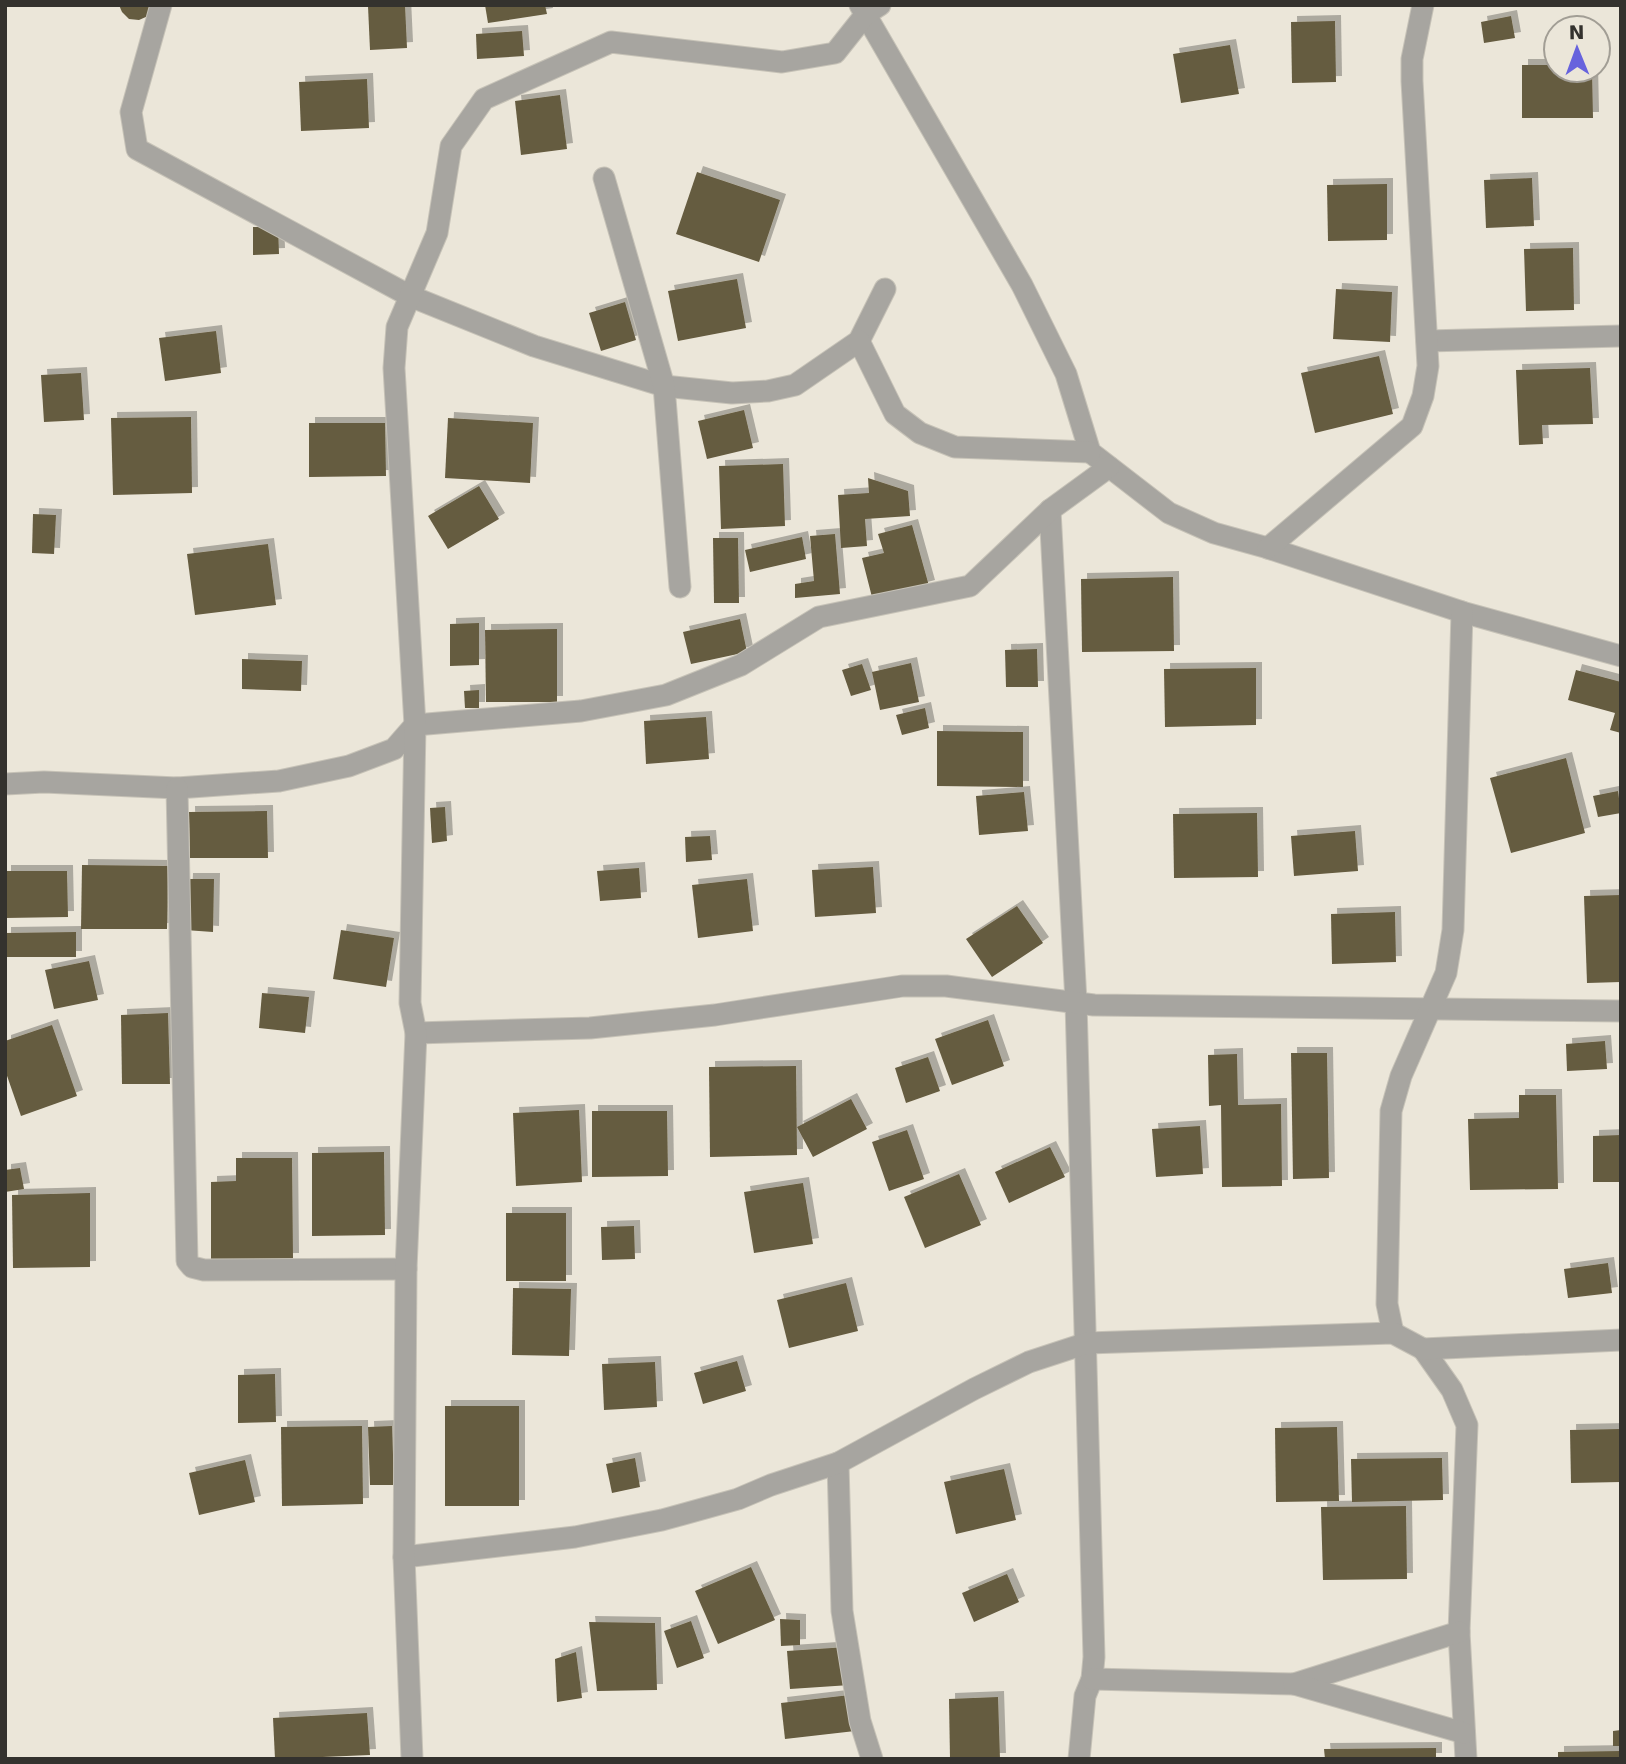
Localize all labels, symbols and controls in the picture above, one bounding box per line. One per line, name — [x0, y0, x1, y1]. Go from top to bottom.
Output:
north arrow — [1542, 14, 1612, 84]
text: N — [1569, 21, 1585, 43]

